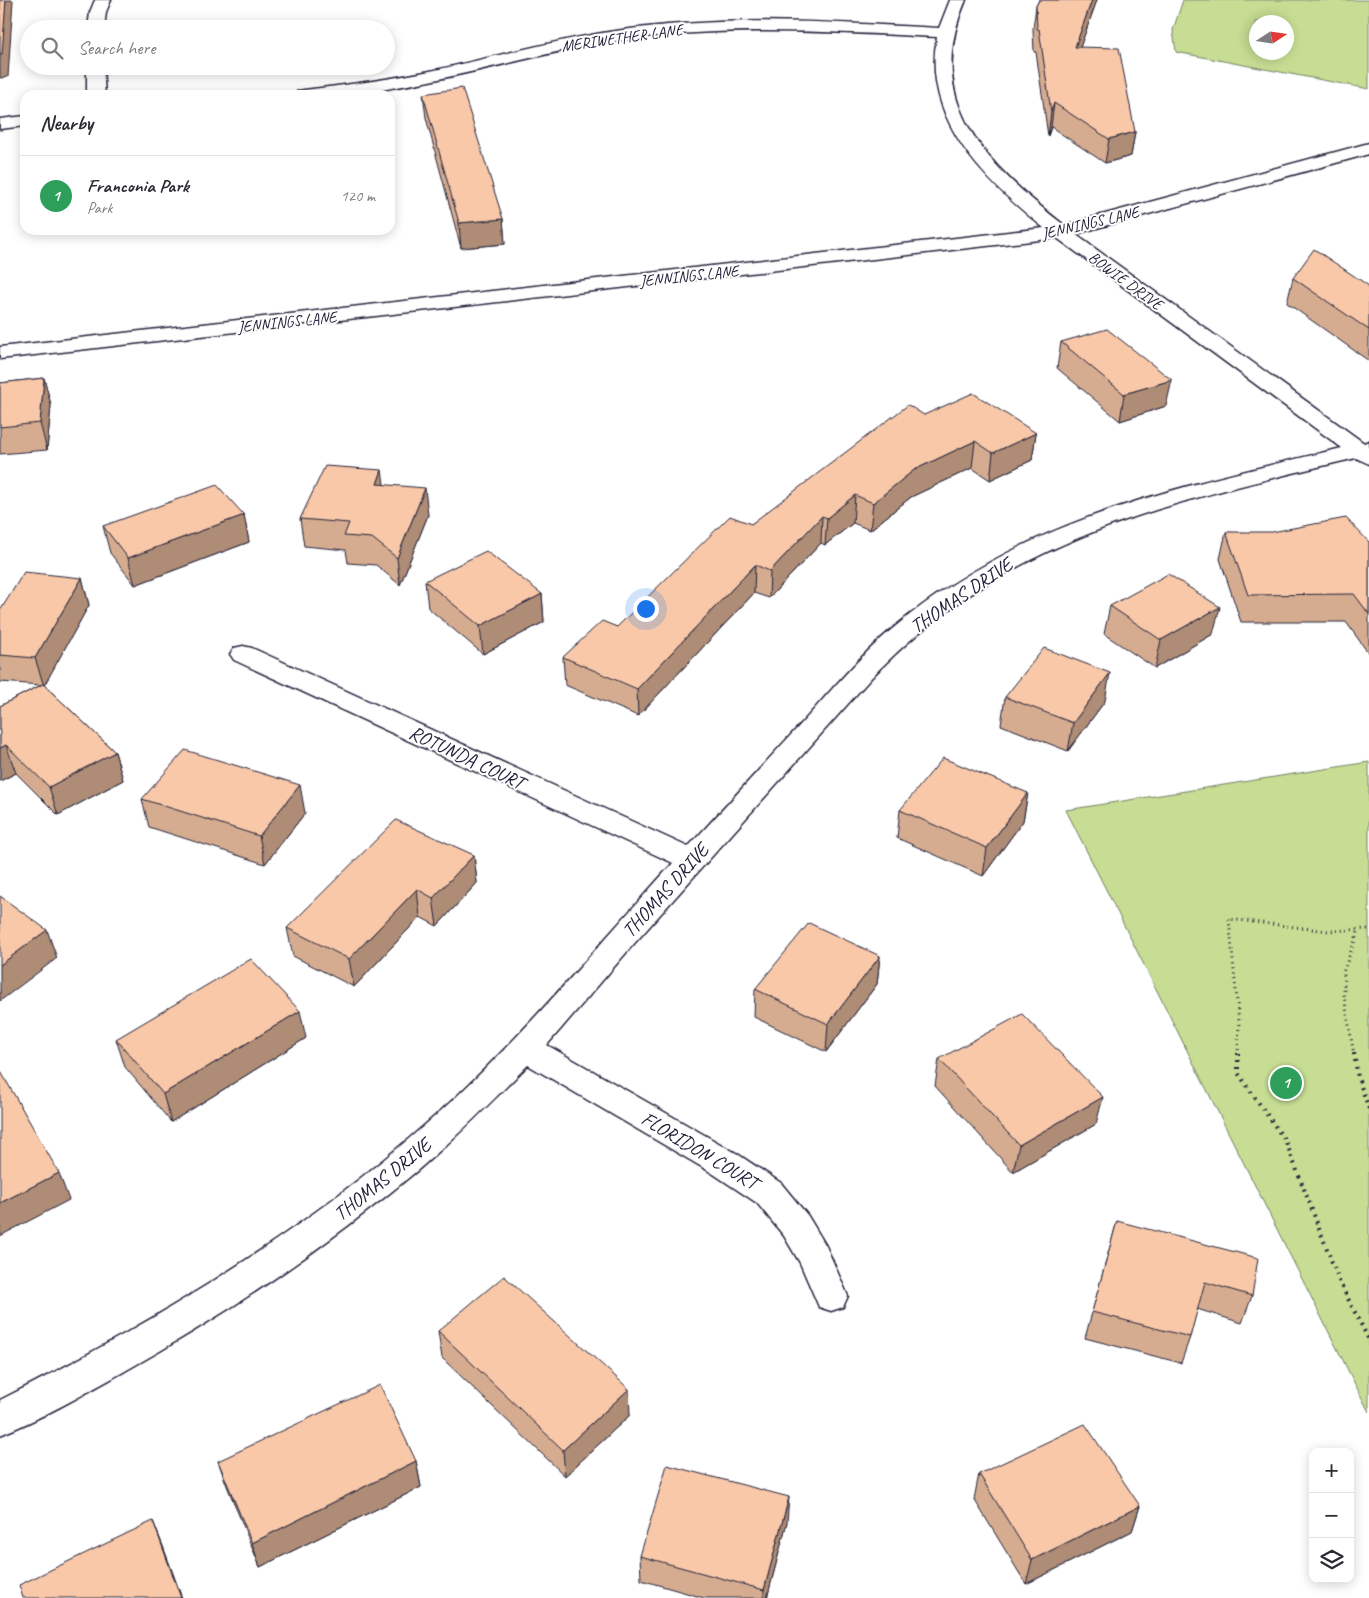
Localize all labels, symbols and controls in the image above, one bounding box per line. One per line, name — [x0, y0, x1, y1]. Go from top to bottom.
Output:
north arrow — [1249, 15, 1294, 60]
street label: MERIWETHER LANE — [560, 19, 686, 56]
search box — [20, 20, 395, 75]
icon: search — [38, 34, 66, 62]
text: Search here — [78, 36, 155, 60]
text: Nearby — [40, 110, 93, 136]
text: Franconia Park — [87, 174, 189, 198]
text: 1 — [52, 186, 60, 206]
text: 120 m — [341, 186, 375, 206]
text: Park — [87, 198, 112, 218]
street label: JENNINGS LANE — [1039, 202, 1143, 244]
street label: BOWIE DRIVE — [1084, 247, 1168, 316]
street label: JENNINGS LANE — [638, 261, 742, 291]
street label: JENNINGS LANE — [236, 307, 340, 337]
street label: THOMAS DRIVE — [905, 551, 1019, 639]
your location — [633, 596, 659, 622]
street label: ROTUNDA COURT — [405, 720, 532, 797]
street label: THOMAS DRIVE — [617, 836, 716, 943]
pin: 1 — [1270, 1064, 1302, 1102]
street label: FLORIDON COURT — [637, 1106, 767, 1197]
street label: THOMAS DRIVE — [329, 1131, 438, 1226]
map controls — [1309, 1448, 1354, 1583]
button: + — [1309, 1448, 1354, 1493]
button: − — [1309, 1493, 1354, 1538]
button: layers — [1309, 1538, 1354, 1583]

